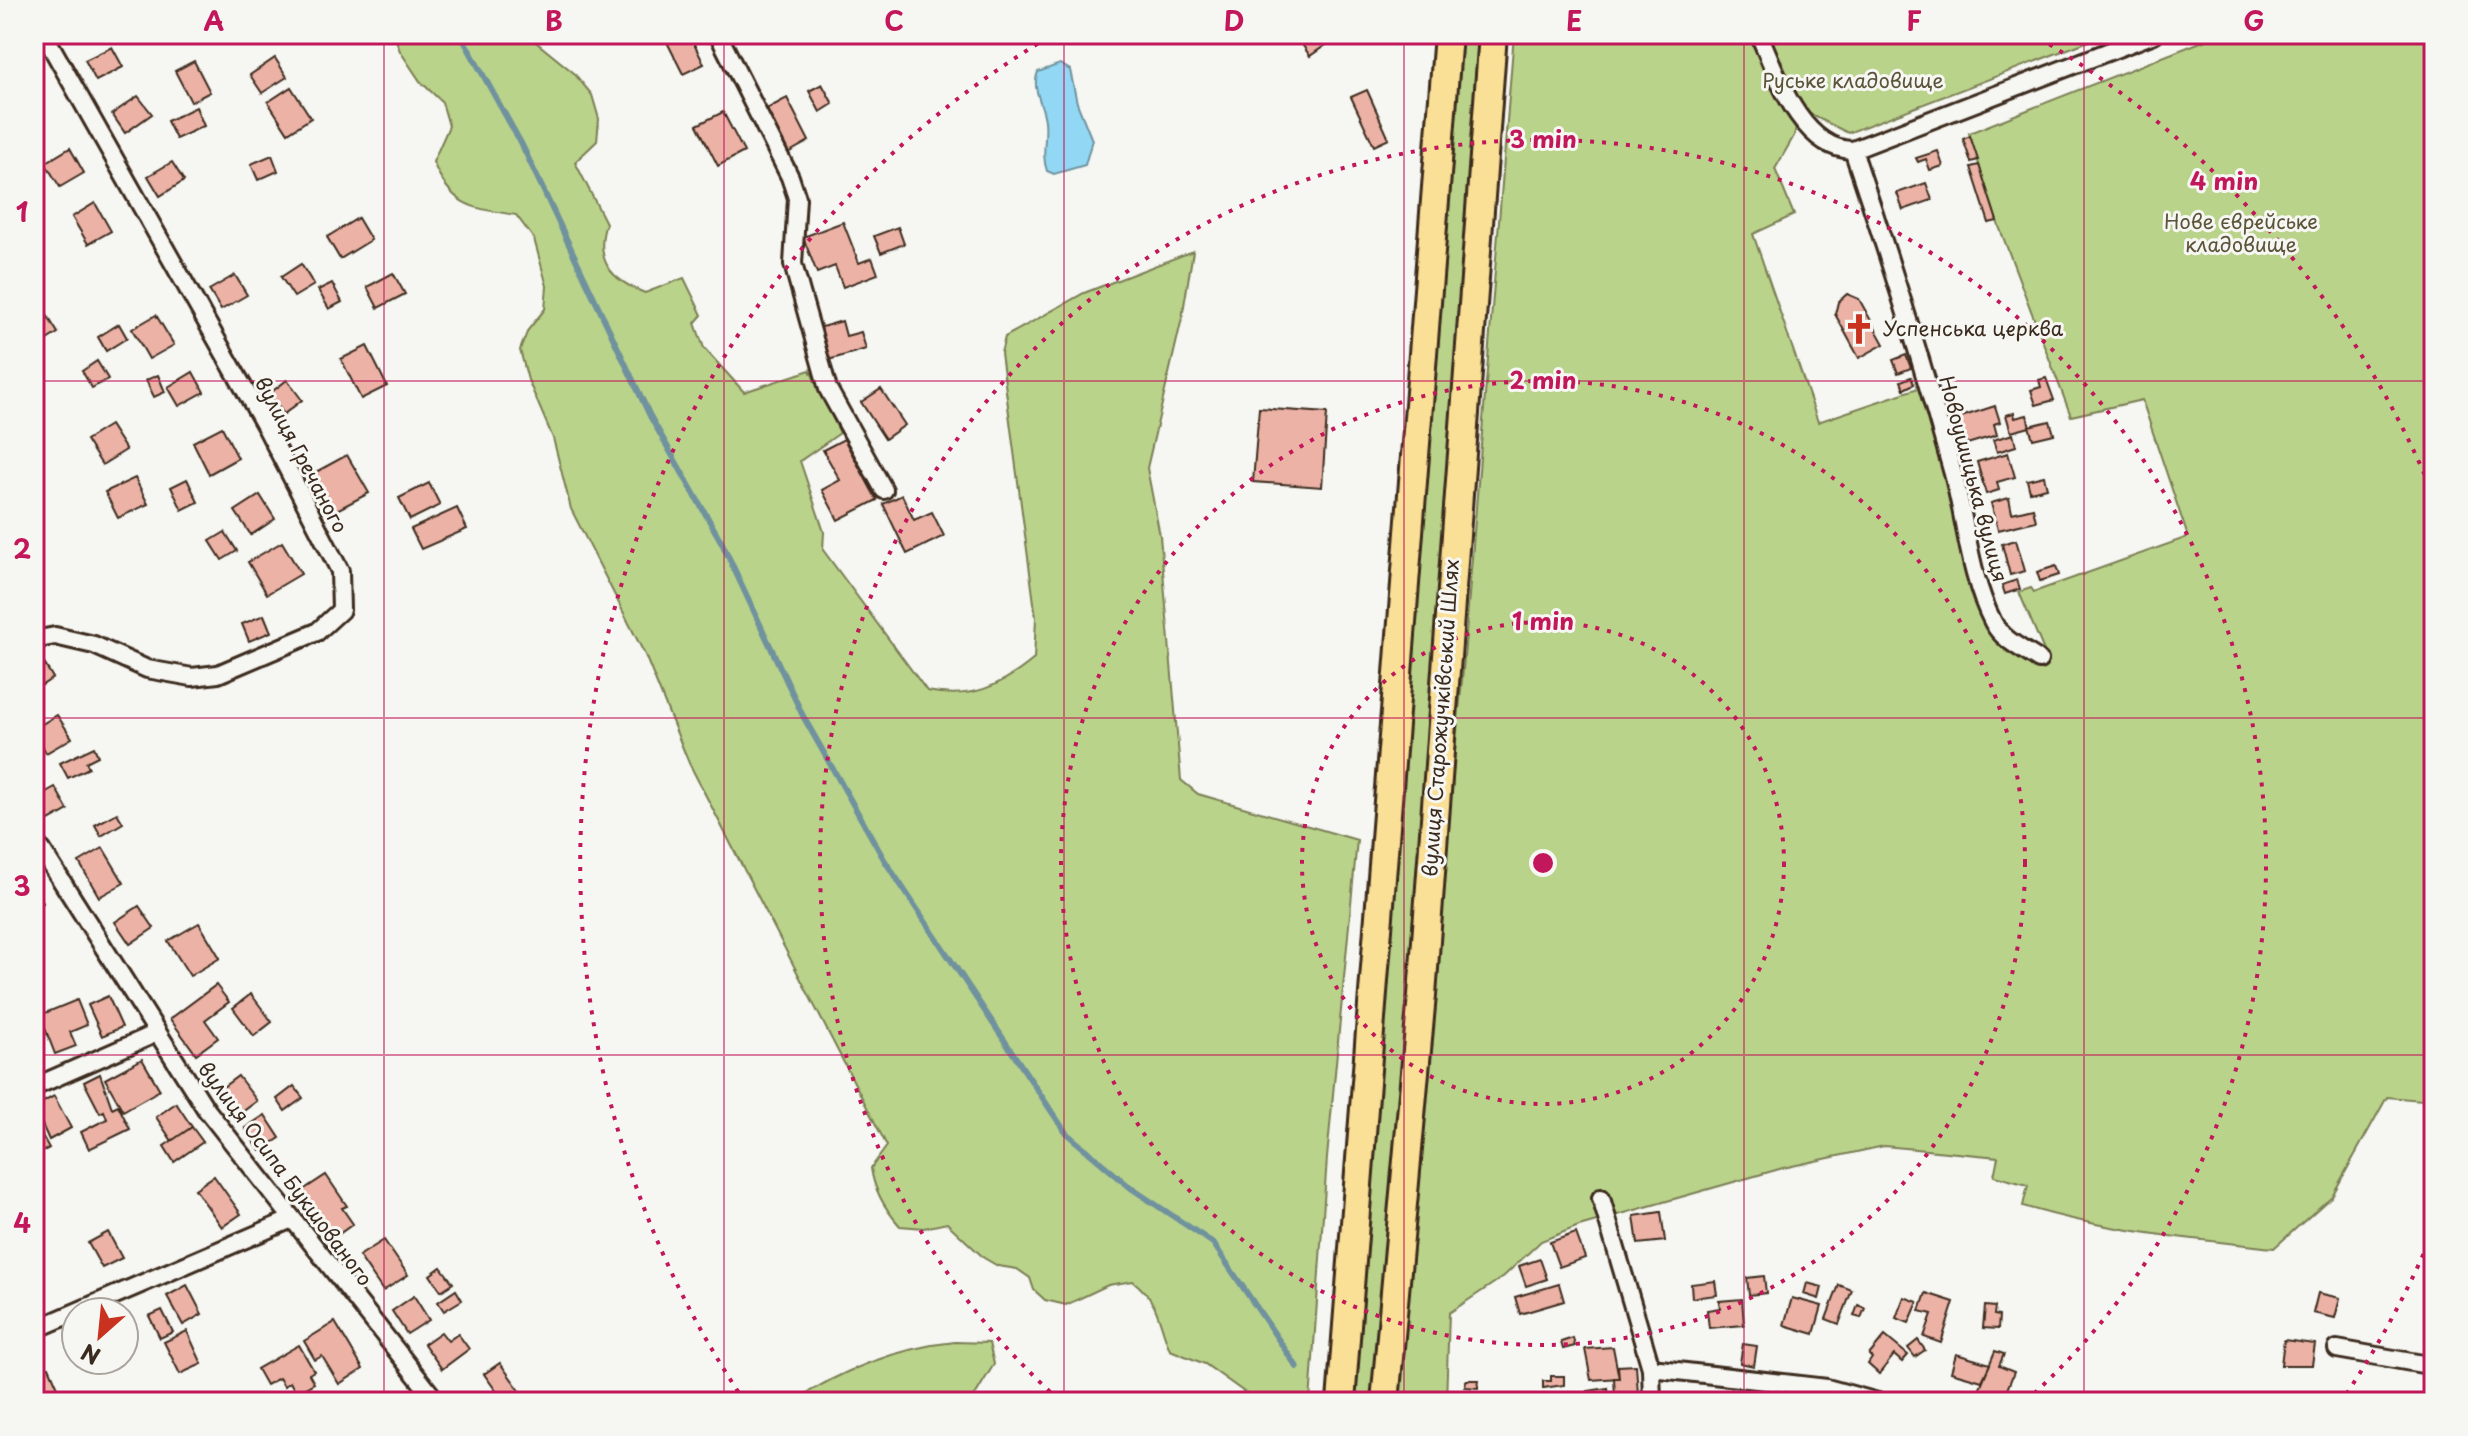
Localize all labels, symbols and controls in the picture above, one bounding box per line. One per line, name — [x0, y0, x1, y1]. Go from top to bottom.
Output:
text: A — [204, 1, 224, 40]
text: B — [545, 1, 563, 40]
text: C — [884, 1, 904, 40]
text: D — [1224, 1, 1244, 40]
text: E — [1566, 1, 1582, 40]
text: F — [1906, 1, 1922, 40]
text: G — [2243, 1, 2265, 40]
park label: Руське кладовище — [1762, 65, 1944, 95]
text: 3 min — [1509, 120, 1577, 156]
text: 4 min — [2190, 162, 2258, 198]
text: 1 — [16, 192, 28, 231]
park label: Нове єврейське кладовище — [2164, 206, 2318, 259]
church icon: Успенська церква — [1842, 312, 1876, 346]
place label: Успенська церква — [1883, 313, 2064, 343]
text: 2 min — [1509, 361, 1577, 397]
street label: вулиця Гречаного — [248, 371, 356, 538]
street label: Новоушицька вулиця — [1932, 372, 2016, 585]
text: 2 — [13, 529, 31, 568]
street label: вулиця Старожучківський Шлях — [1414, 558, 1466, 878]
text: 1 min — [1512, 602, 1574, 638]
centre of rings — [1529, 849, 1557, 877]
text: 3 — [13, 866, 31, 905]
street label: вулиця Осипа Букшованого — [191, 1055, 380, 1292]
text: 4 — [13, 1203, 31, 1242]
north arrow — [60, 1296, 140, 1376]
text: N — [75, 1336, 105, 1374]

